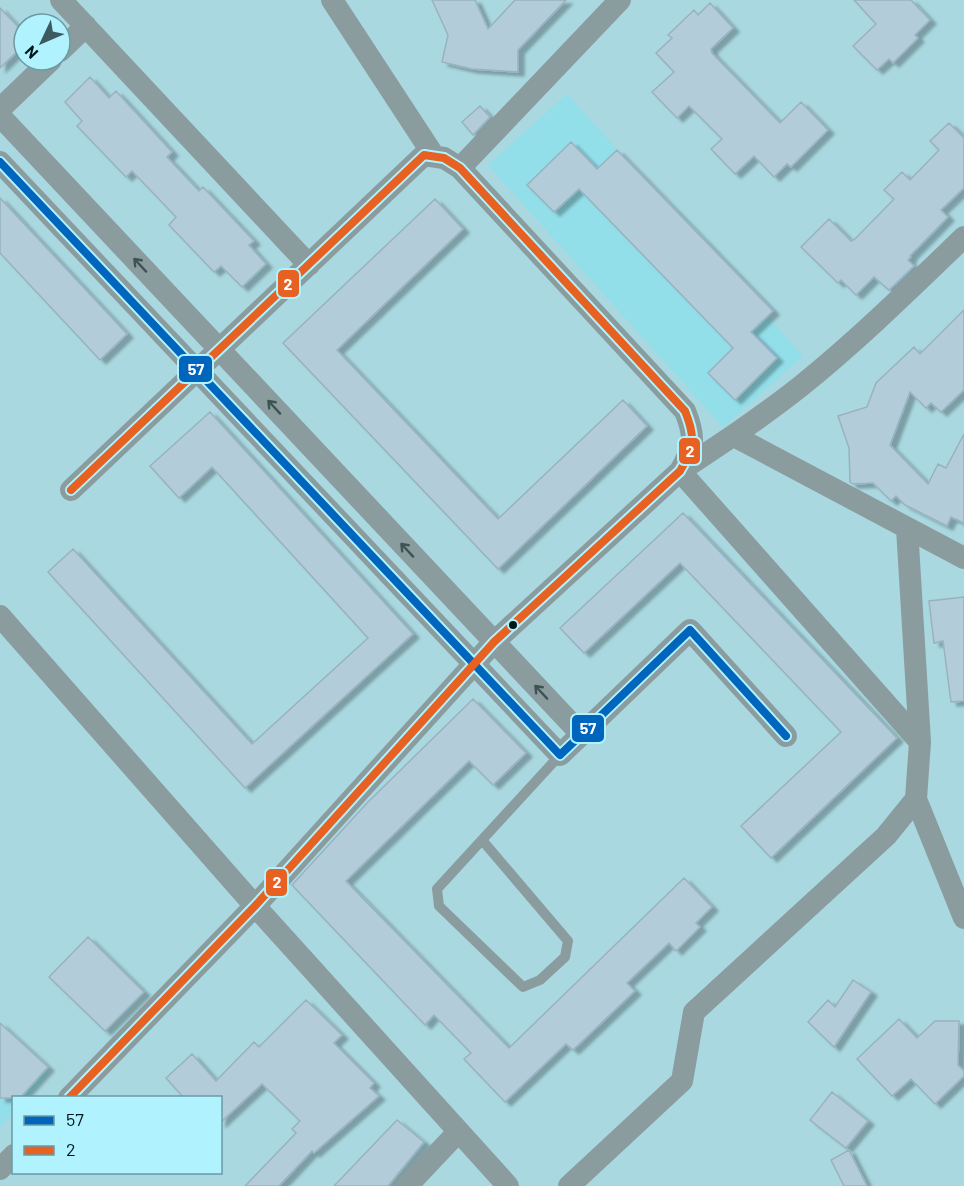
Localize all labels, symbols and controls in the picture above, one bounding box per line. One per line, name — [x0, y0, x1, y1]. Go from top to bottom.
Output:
north arrow — [12, 12, 72, 72]
text: N — [20, 42, 41, 63]
one-way arrow — [133, 258, 147, 273]
line badge: 2 — [277, 269, 300, 298]
text: 2 — [284, 274, 293, 293]
line badge: 57 — [178, 355, 213, 383]
text: 57 — [188, 359, 204, 378]
one-way arrow — [267, 400, 281, 415]
line badge: 2 — [678, 437, 701, 465]
text: 2 — [686, 441, 695, 460]
one-way arrow — [400, 542, 415, 557]
unlabelled marker — [507, 619, 519, 631]
one-way arrow — [534, 684, 548, 699]
line badge: 57 — [571, 714, 605, 743]
text: 57 — [580, 718, 596, 737]
line badge: 2 — [265, 868, 288, 897]
text: 2 — [273, 872, 282, 891]
legend — [12, 1096, 222, 1174]
text: 57 — [66, 1108, 84, 1130]
text: 2 — [66, 1138, 76, 1160]

